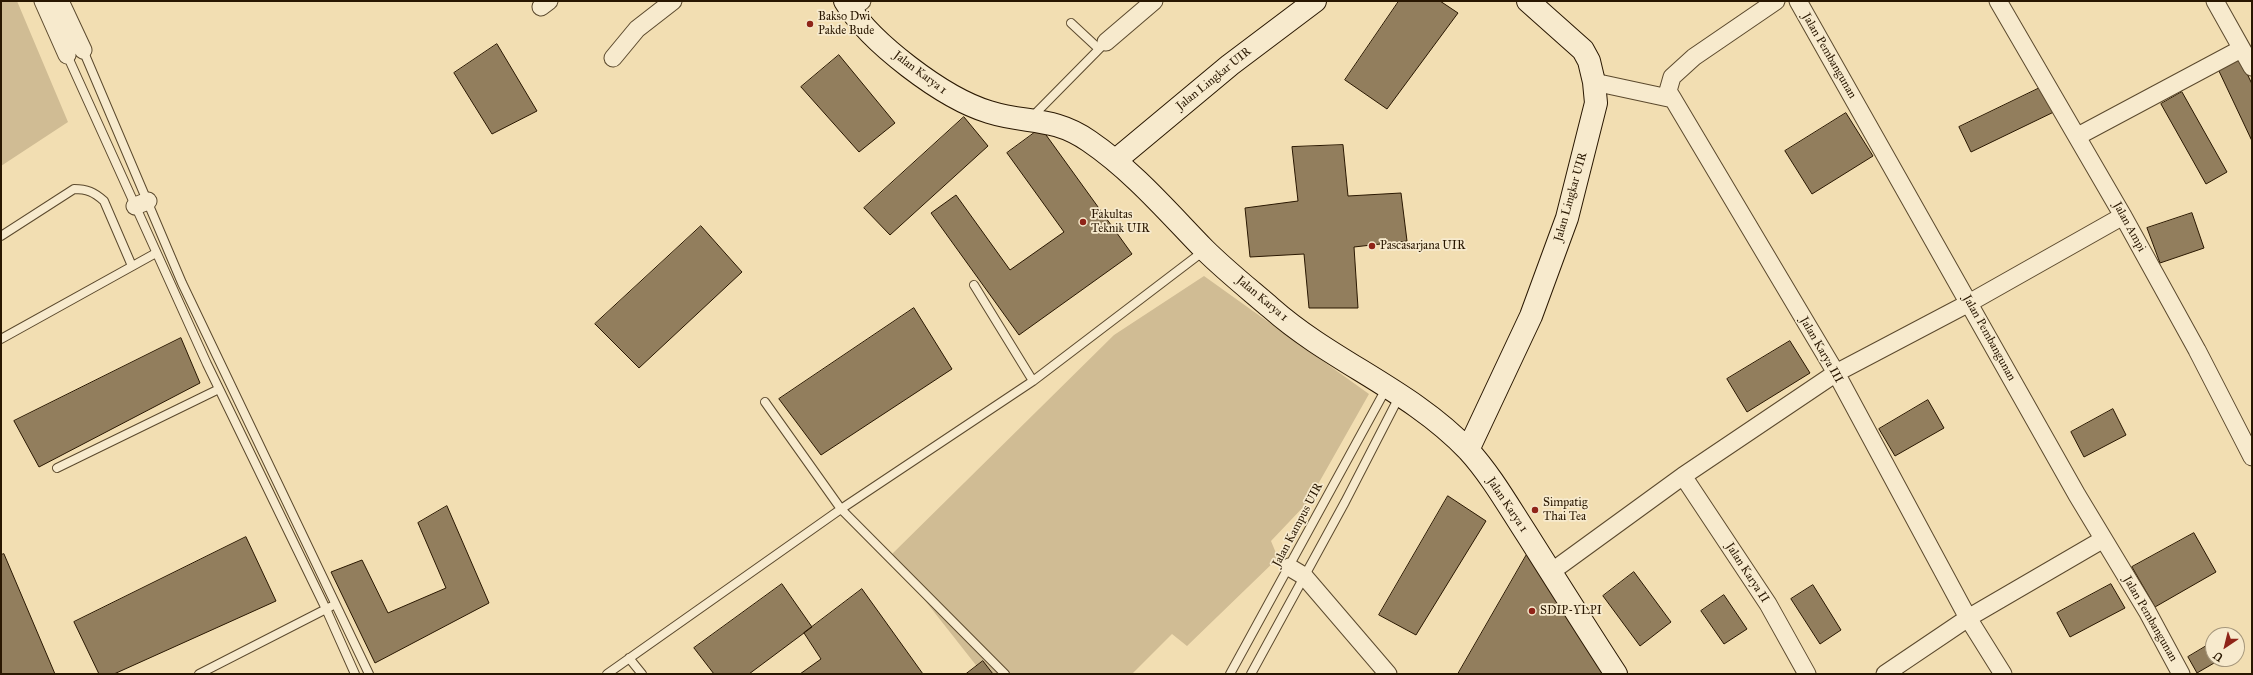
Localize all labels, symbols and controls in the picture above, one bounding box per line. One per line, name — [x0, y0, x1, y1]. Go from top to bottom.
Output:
place label: Bakso Dwi Pakde Bude — [818, 10, 874, 38]
street label: Jalan Pembangunan — [1799, 11, 1859, 101]
marker: Bakso Dwi Pakde Bude — [805, 19, 815, 29]
street label: Jalan Lingkar UIR — [1174, 44, 1254, 114]
street label: Jalan Karya 1 — [890, 48, 950, 98]
street label: Jalan Lingkar UIR — [1551, 151, 1591, 243]
street label: Jalan Ampi — [2109, 200, 2149, 254]
place label: Fakultas Teknik UIR — [1091, 208, 1150, 236]
marker: Fakultas Teknik UIR — [1078, 217, 1088, 227]
place label: Pascasarjana UIR — [1380, 239, 1465, 253]
marker: Pascasarjana UIR — [1367, 241, 1377, 251]
street label: Jalan Karya 1 — [1233, 273, 1291, 325]
street label: Jalan Pembangunan — [1959, 292, 2019, 384]
street label: Jalan Karya III — [1796, 314, 1846, 386]
street label: Jalan Karya 1 — [1483, 475, 1531, 535]
street label: Jalan Kampus UIR — [1270, 481, 1326, 569]
place label: Simpatig Thai Tea — [1543, 496, 1588, 524]
marker: Simpatig Thai Tea — [1530, 505, 1540, 515]
street label: Jalan Karya II — [1722, 540, 1772, 606]
street label: Jalan Pembangunan — [2120, 574, 2180, 664]
place label: SDIP-YLPI — [1540, 604, 1602, 618]
marker: SDIP-YLPI — [1527, 606, 1537, 616]
north arrow — [2205, 627, 2245, 667]
text: U — [2211, 649, 2226, 664]

